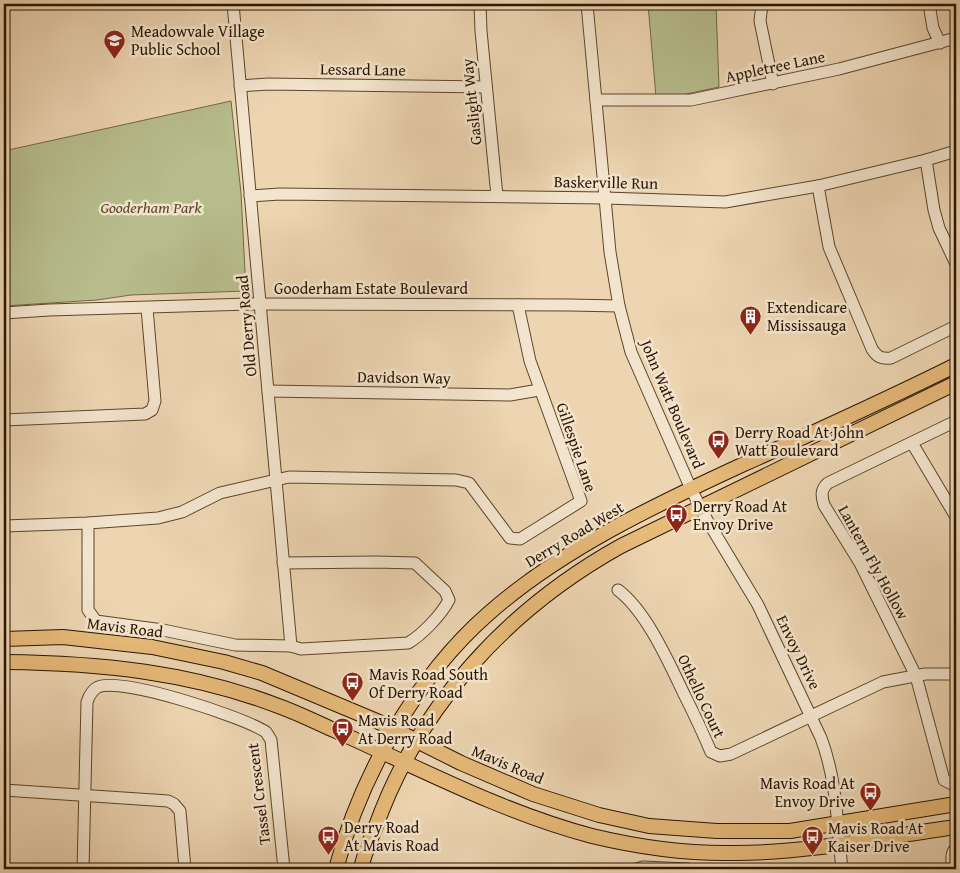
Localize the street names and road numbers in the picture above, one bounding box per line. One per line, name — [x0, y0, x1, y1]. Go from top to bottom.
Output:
street label: Appletree Lane — [723, 44, 827, 88]
street label: Lessard Lane — [320, 56, 406, 82]
street label: Gaslight Way — [455, 57, 487, 146]
street label: Baskerville Run — [554, 169, 658, 195]
street label: Old Derry Road — [230, 274, 262, 378]
street label: Gooderham Estate Boulevard — [274, 276, 468, 300]
street label: John Watt Boulevard — [634, 334, 711, 473]
street label: Davidson Way — [357, 364, 451, 390]
street label: Gillespie Lane — [551, 399, 603, 495]
street label: Derry Road West — [520, 495, 628, 573]
street label: Lantern Fly Hollow — [833, 500, 916, 624]
street label: Mavis Road — [86, 610, 165, 644]
street label: Envoy Drive — [771, 611, 827, 693]
street label: Othello Court — [672, 650, 732, 742]
street label: Mavis Road — [468, 738, 548, 790]
street label: Tassel Crescent — [240, 741, 276, 846]

